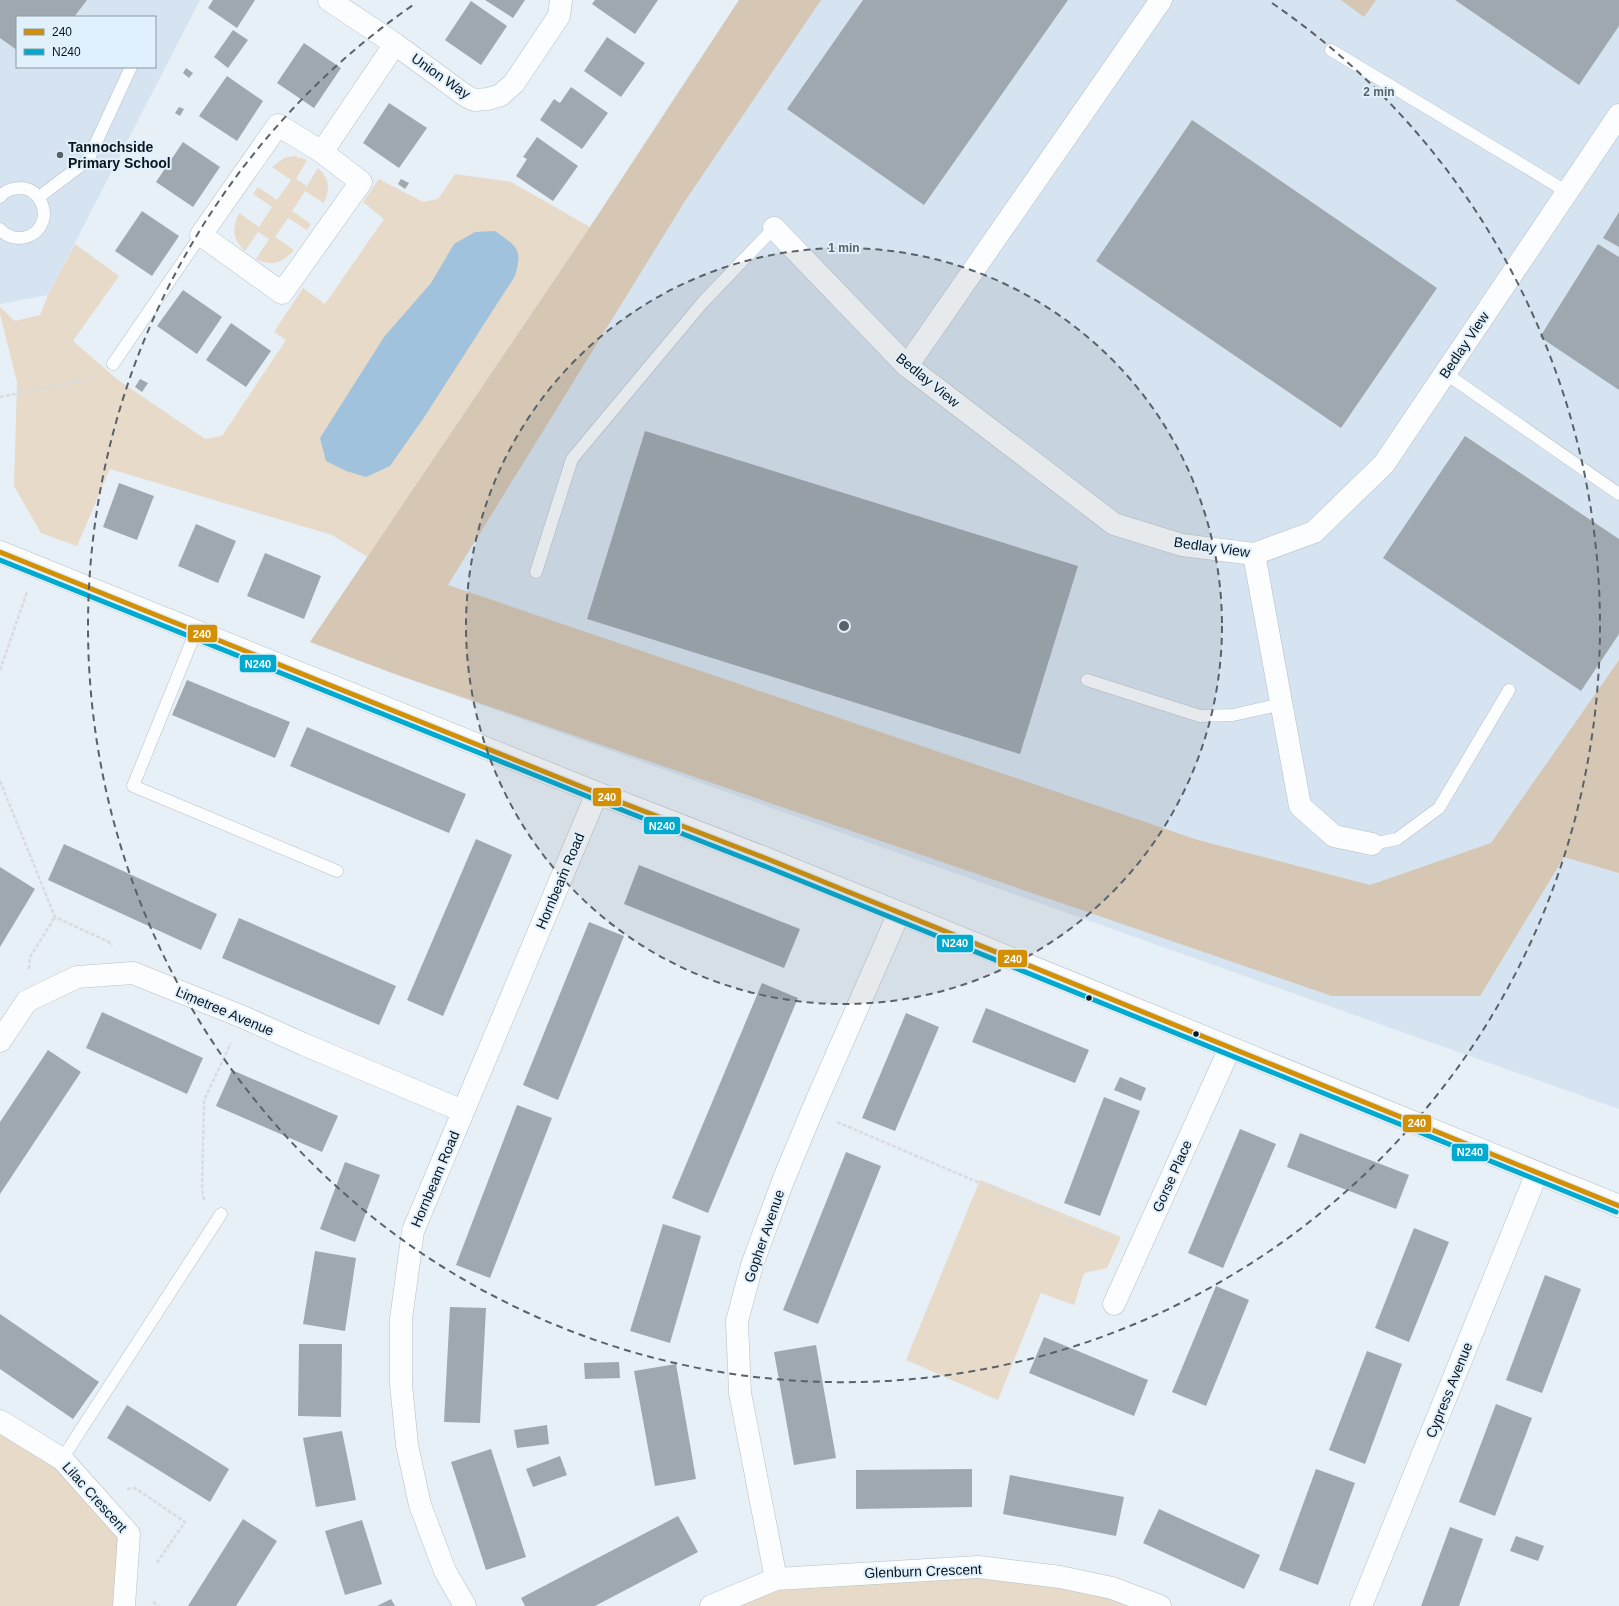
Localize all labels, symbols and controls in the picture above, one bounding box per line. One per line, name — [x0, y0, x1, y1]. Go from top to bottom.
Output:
legend — [16, 16, 156, 68]
text: 240 — [52, 25, 72, 39]
text: N240 — [52, 45, 81, 59]
street label: Union Way — [409, 50, 473, 102]
text: 2 min — [1363, 85, 1395, 99]
place label: Tannochside Primary School — [68, 139, 171, 171]
marker: Tannochside Primary School — [55, 150, 65, 160]
text: 1 min — [828, 241, 860, 255]
street label: Bedlay View — [1436, 308, 1493, 381]
street label: Bedlay View — [893, 350, 964, 411]
street label: Bedlay View — [1173, 534, 1252, 560]
centre of rings — [837, 619, 851, 633]
line badge: 240 — [187, 624, 218, 643]
text: 240 — [193, 628, 211, 640]
line badge: N240 — [239, 654, 277, 673]
text: N240 — [245, 658, 271, 670]
line badge: 240 — [592, 787, 622, 807]
text: 240 — [598, 791, 616, 803]
line badge: N240 — [643, 816, 681, 835]
text: N240 — [649, 820, 675, 832]
street label: Hornbeam Road — [533, 831, 587, 931]
line badge: N240 — [936, 934, 974, 953]
text: N240 — [942, 937, 968, 949]
line badge: 240 — [997, 949, 1028, 968]
text: 240 — [1004, 953, 1022, 965]
street label: Limetree Avenue — [174, 983, 277, 1039]
unlabelled marker — [1084, 993, 1094, 1003]
unlabelled marker — [1191, 1029, 1201, 1039]
line badge: 240 — [1402, 1114, 1432, 1133]
text: 240 — [1408, 1117, 1426, 1129]
street label: Hornbeam Road — [408, 1129, 462, 1229]
street label: Gorse Place — [1149, 1137, 1195, 1214]
line badge: N240 — [1451, 1143, 1489, 1162]
text: N240 — [1457, 1146, 1483, 1158]
street label: Gopher Avenue — [741, 1187, 787, 1284]
street label: Cypress Avenue — [1423, 1340, 1476, 1440]
street label: Lilac Crescent — [59, 1459, 131, 1535]
street label: Glenburn Crescent — [864, 1561, 982, 1581]

